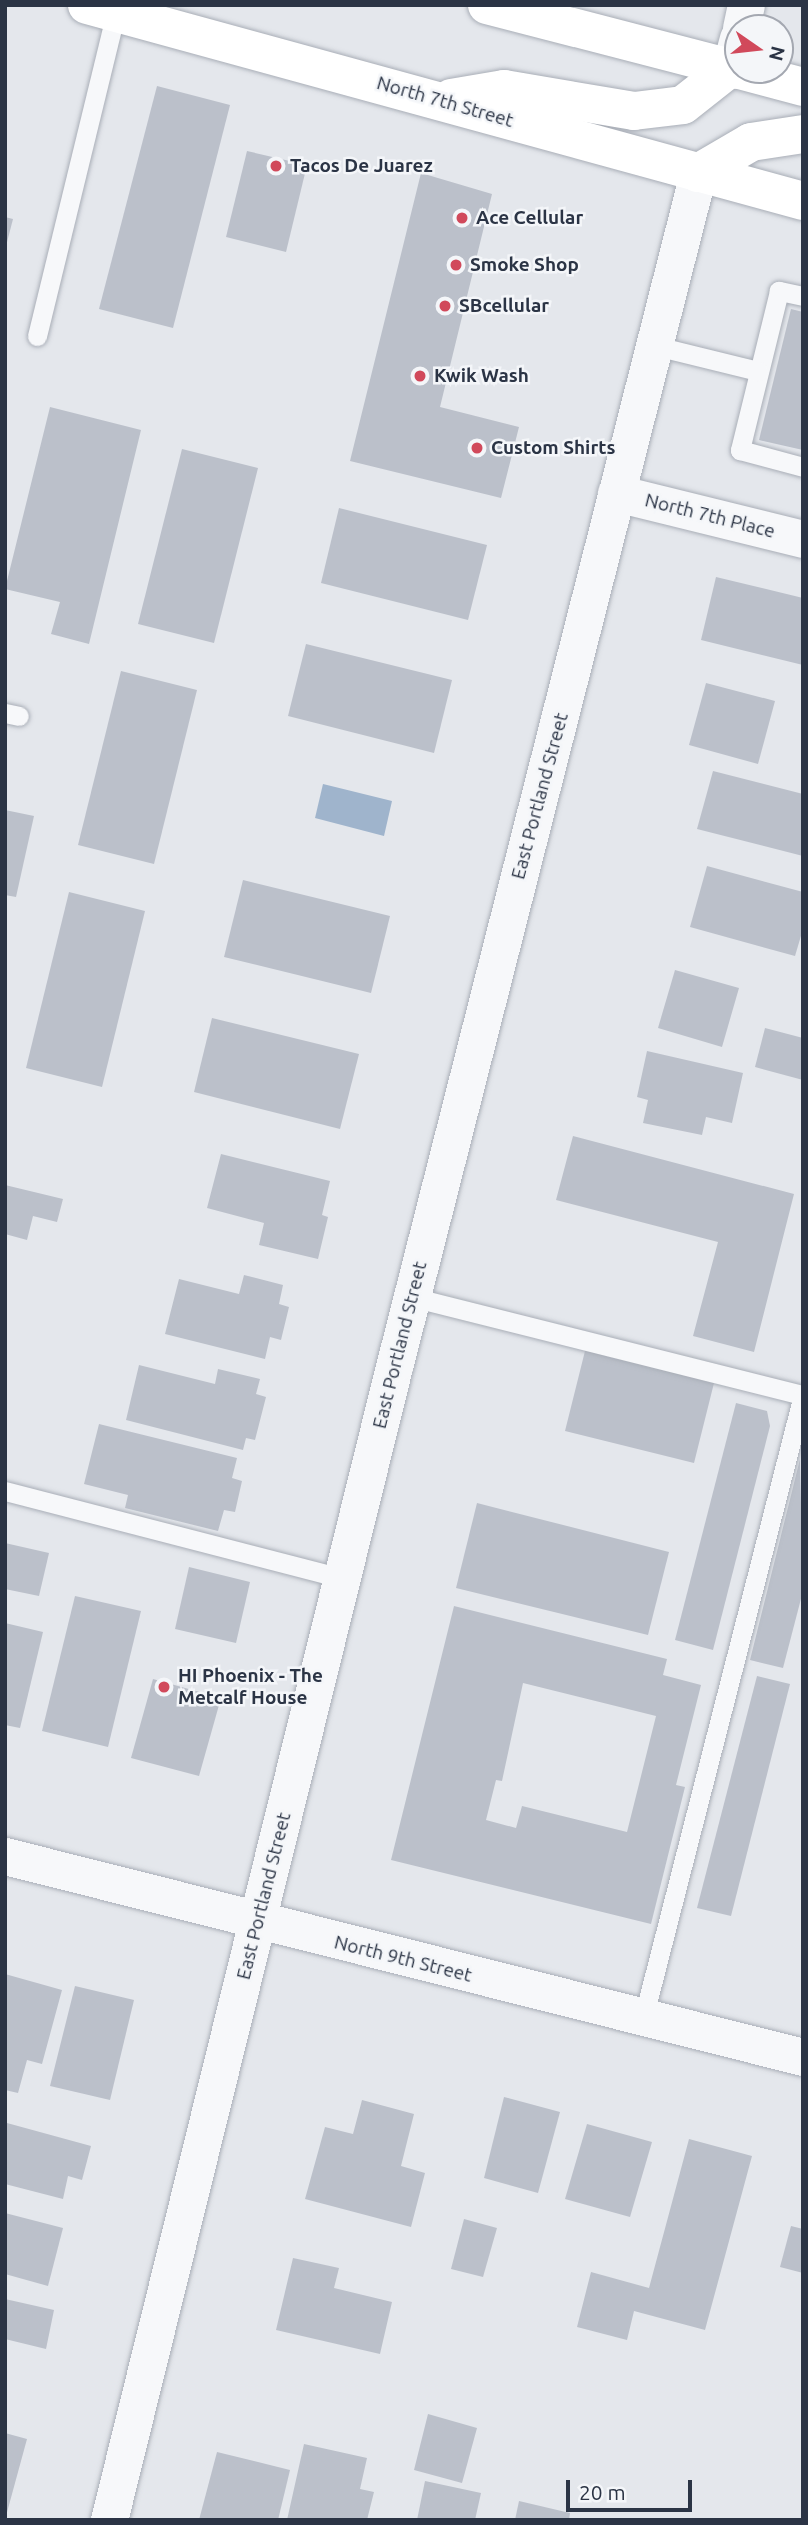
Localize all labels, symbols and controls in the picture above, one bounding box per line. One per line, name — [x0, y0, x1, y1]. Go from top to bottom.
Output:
north arrow — [724, 14, 794, 84]
text: N — [765, 44, 790, 63]
street label: North 7th Street — [374, 72, 516, 132]
place label: Tacos De Juarez — [290, 155, 433, 177]
marker: Tacos De Juarez — [268, 158, 284, 174]
place label: Ace Cellular — [476, 207, 583, 229]
marker: Ace Cellular — [454, 210, 470, 226]
place label: Smoke Shop — [470, 254, 579, 276]
marker: Smoke Shop — [448, 257, 464, 273]
place label: SBcellular — [459, 295, 549, 317]
marker: SBcellular — [437, 298, 453, 314]
place label: Kwik Wash — [434, 365, 529, 387]
marker: Kwik Wash — [412, 368, 428, 384]
place label: Custom Shirts — [491, 437, 615, 459]
marker: Custom Shirts — [469, 440, 485, 456]
street label: North 7th Place — [643, 489, 777, 543]
street label: East Portland Street — [507, 710, 573, 882]
street label: East Portland Street — [368, 1259, 432, 1431]
place label: HI Phoenix - The Metcalf House — [178, 1665, 323, 1709]
marker: HI Phoenix - The Metcalf House — [156, 1679, 172, 1695]
street label: East Portland Street — [232, 1810, 296, 1982]
street label: North 9th Street — [332, 1931, 474, 1987]
scale bar — [570, 2466, 696, 2510]
text: 20 m — [579, 2480, 626, 2504]

